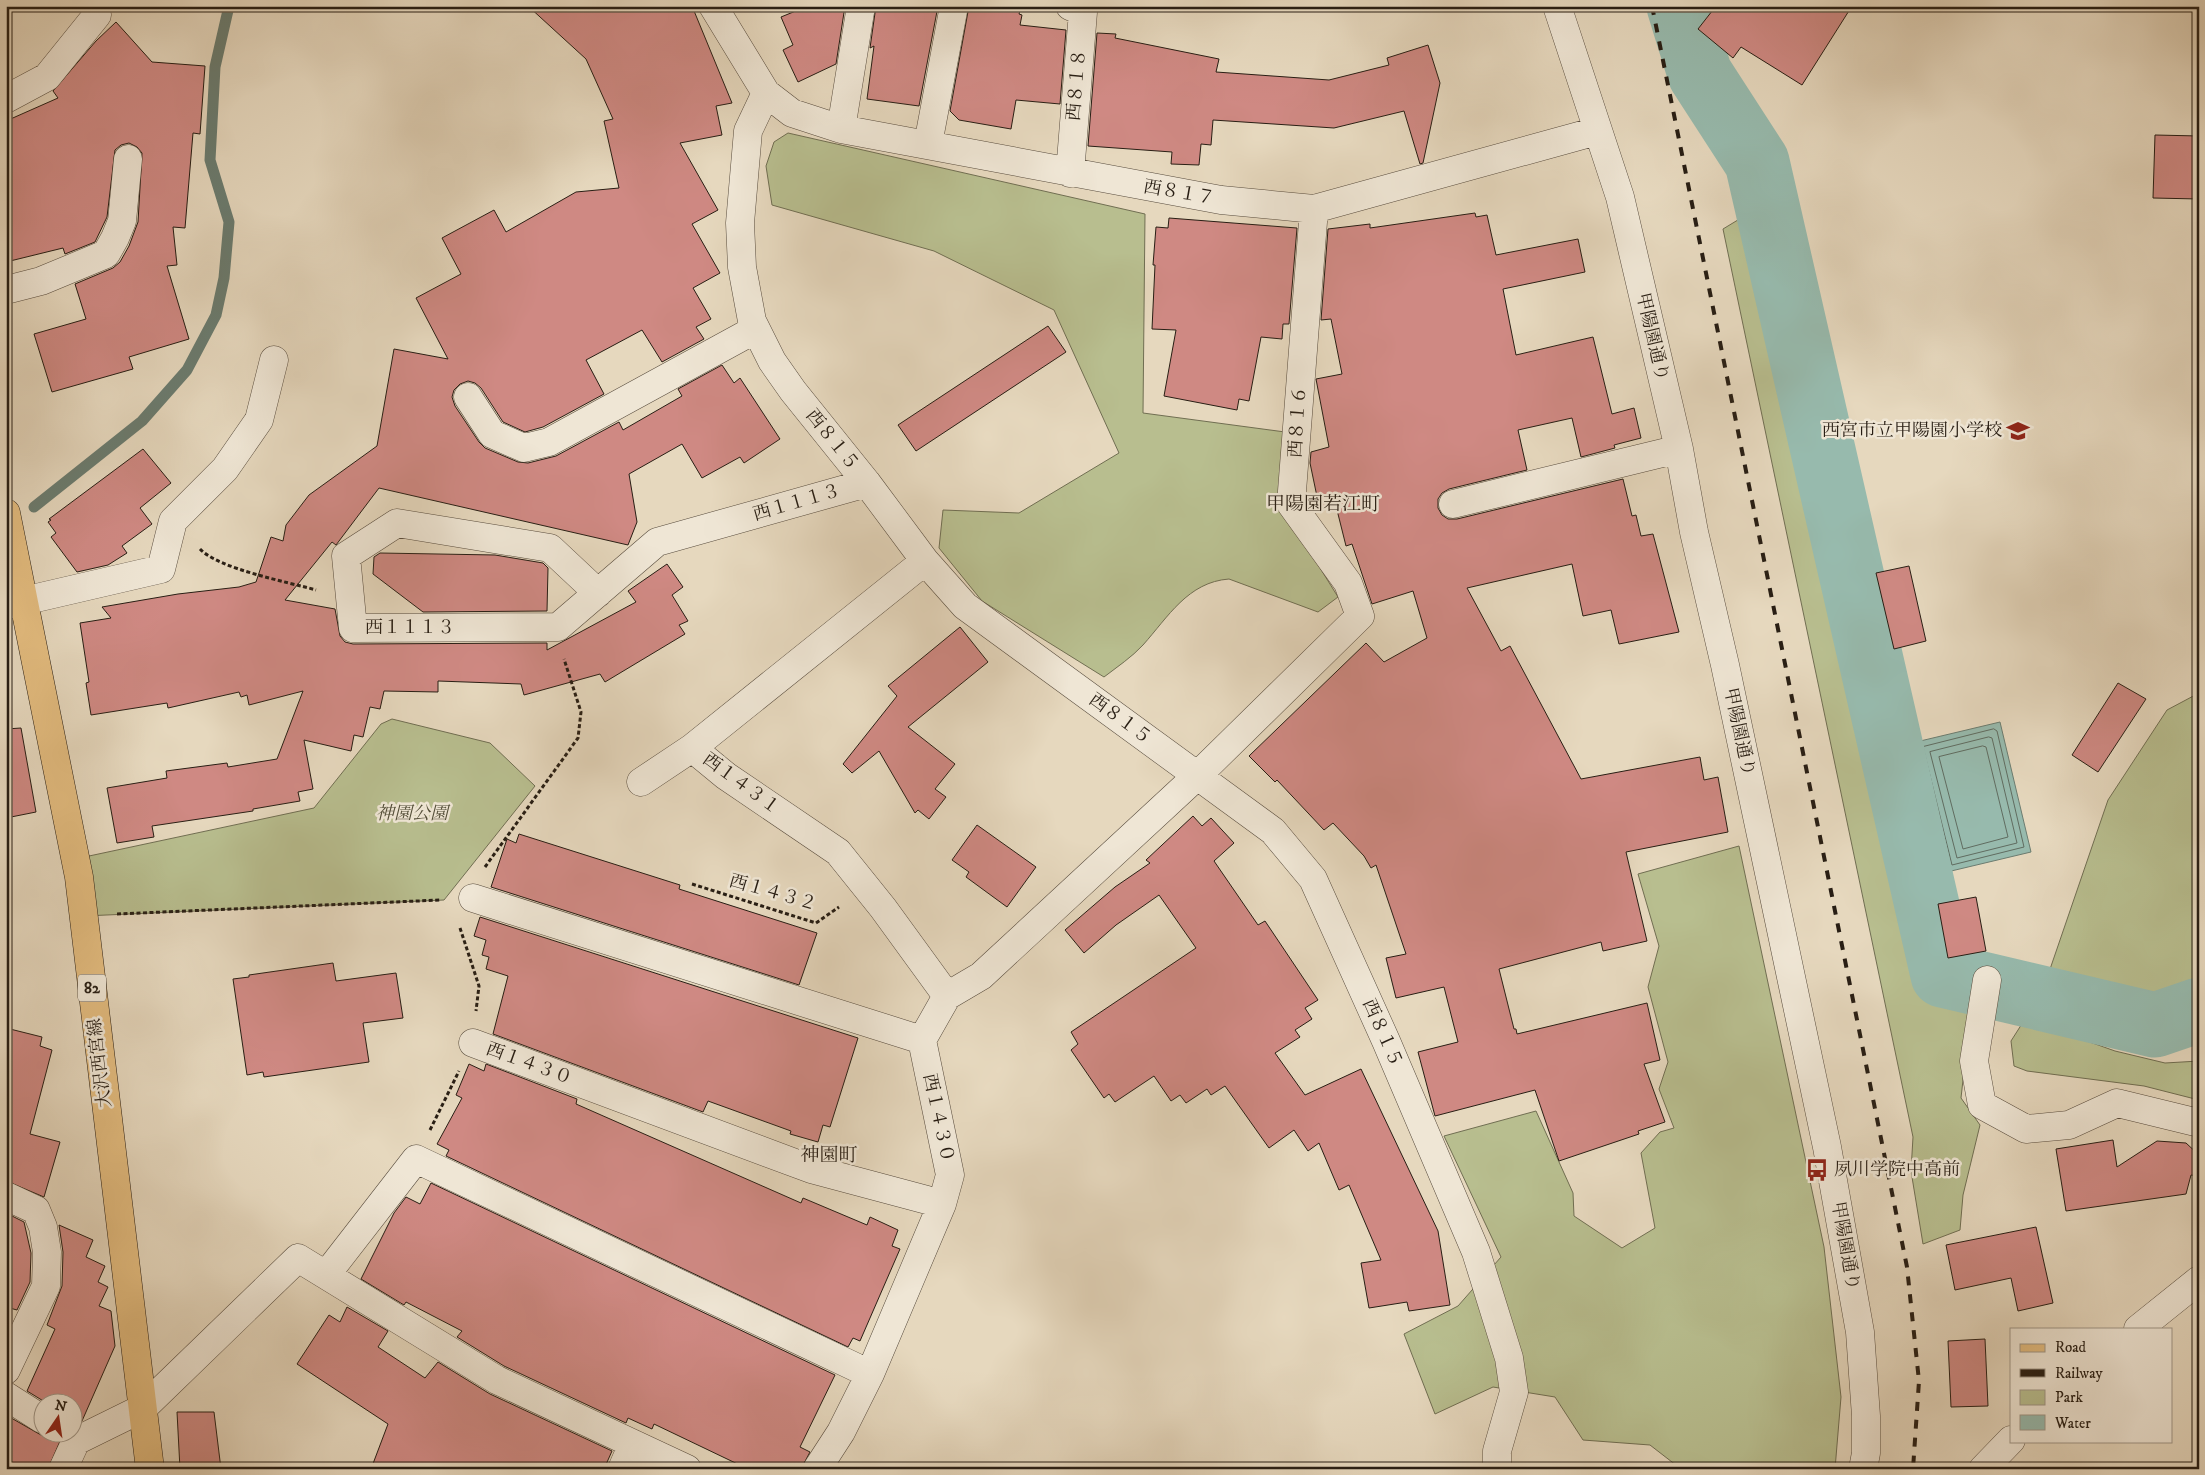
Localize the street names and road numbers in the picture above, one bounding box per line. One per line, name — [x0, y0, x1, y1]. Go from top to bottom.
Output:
street label: 西８１８ — [1063, 48, 1091, 122]
street label: 西８１７ — [1142, 176, 1216, 210]
street label: 甲陽園通り — [1631, 291, 1673, 383]
street label: 西８１６ — [1285, 385, 1311, 459]
street label: 西８１５ — [801, 405, 863, 475]
street label: 西１１１３ — [751, 480, 843, 526]
street label: 西１１１３ — [365, 617, 455, 639]
street label: 甲陽園通り — [1719, 686, 1759, 778]
street label: 西８１５ — [1084, 689, 1156, 749]
street label: 西１４３１ — [698, 749, 784, 819]
street label: 西１４３２ — [727, 870, 819, 916]
road number: 82 — [78, 974, 106, 1001]
street label: 西８１５ — [1357, 996, 1407, 1070]
street label: 大沢西宮線 — [84, 1017, 116, 1109]
street label: 西１４３０ — [483, 1038, 575, 1090]
street label: 西１４３０ — [918, 1072, 958, 1164]
street label: 甲陽園通り — [1826, 1200, 1864, 1292]

